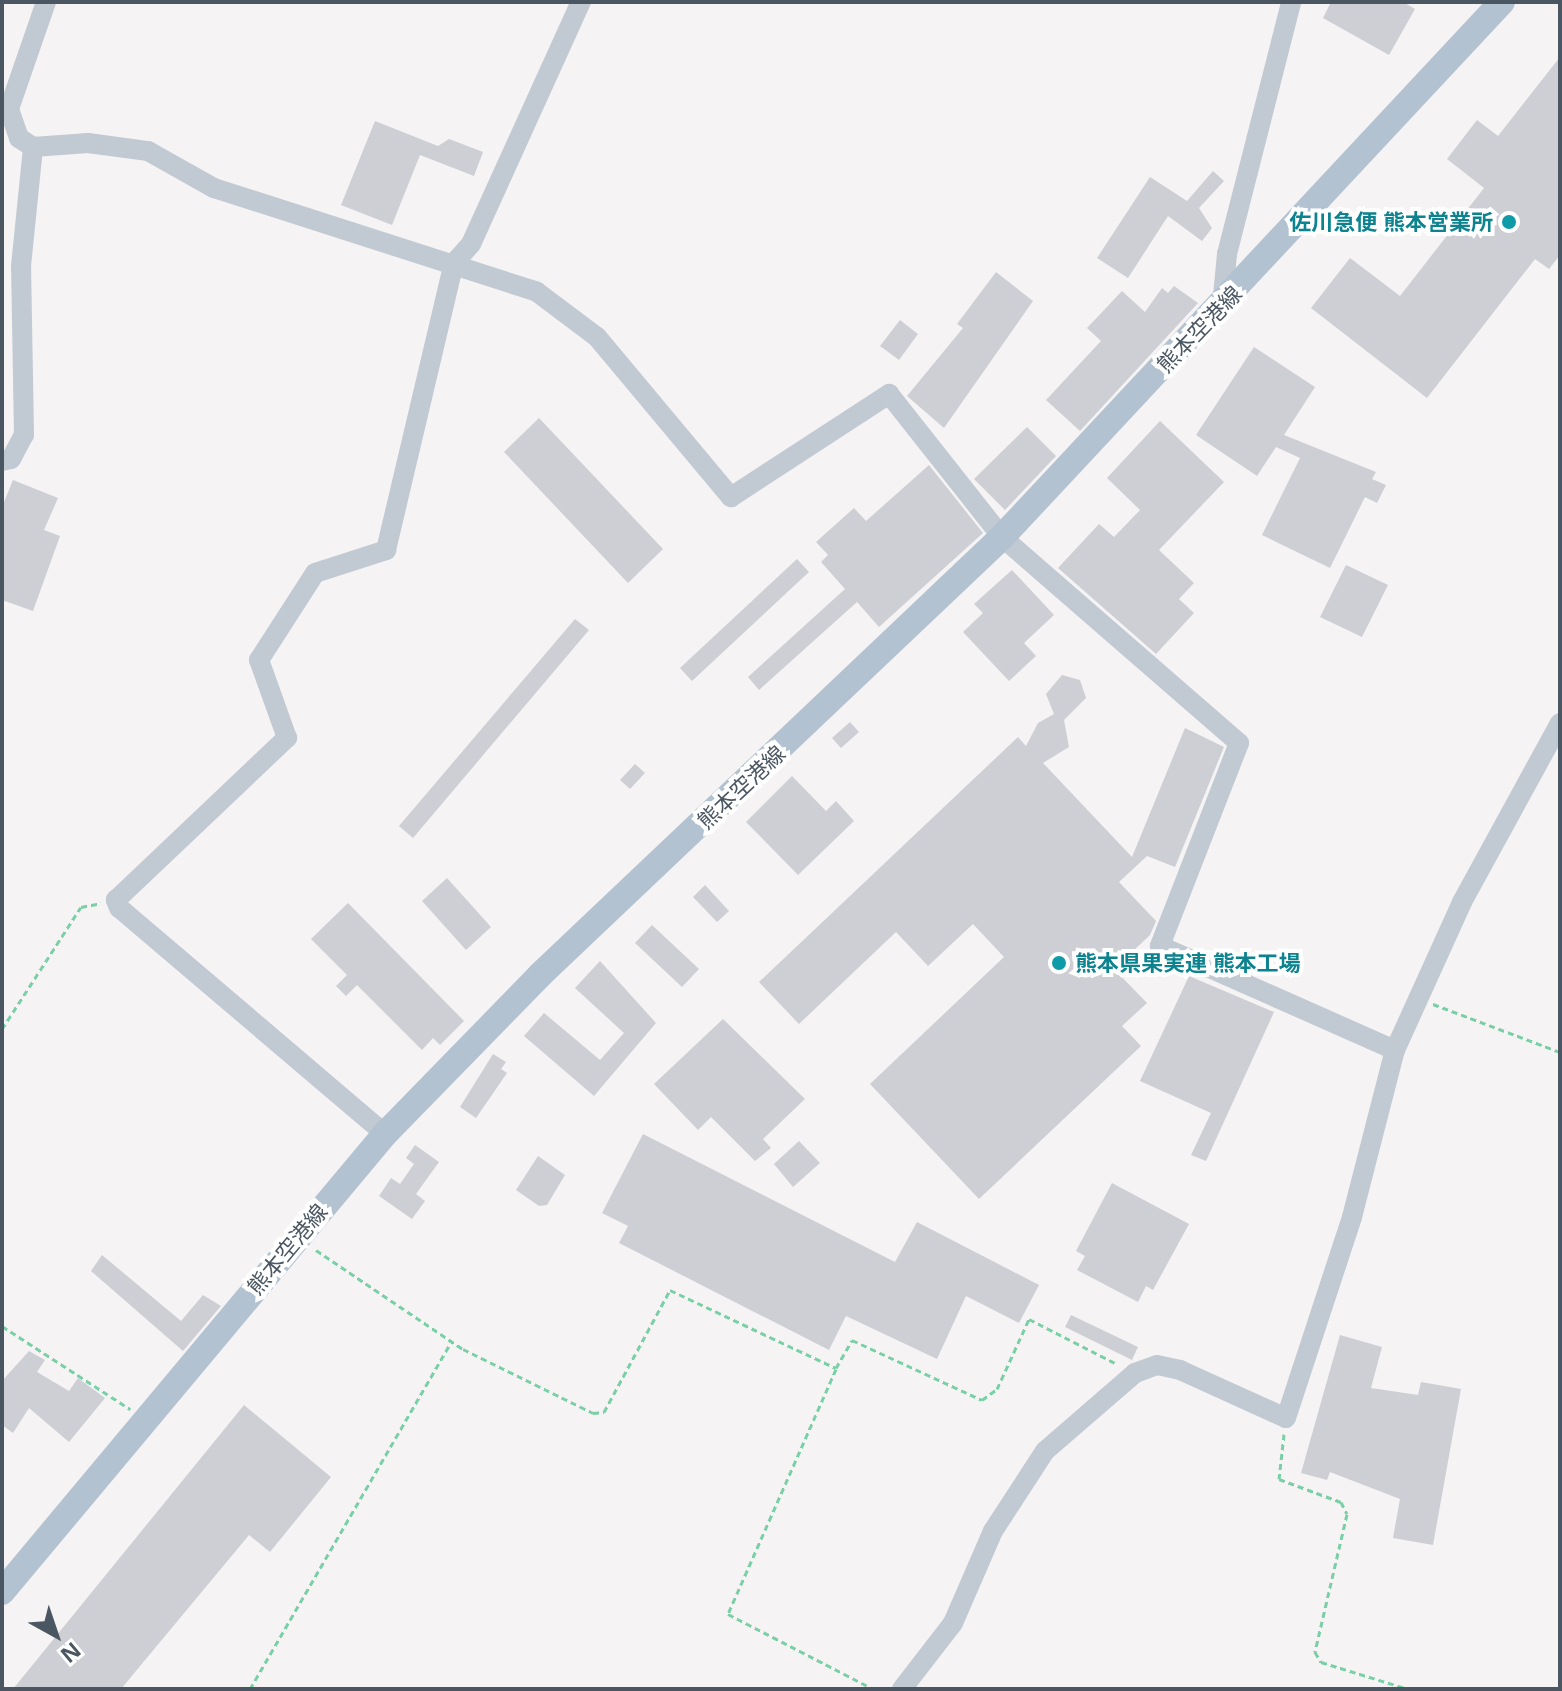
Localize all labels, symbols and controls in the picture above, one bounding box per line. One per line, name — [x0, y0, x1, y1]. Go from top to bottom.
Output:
place label: 佐川急便 熊本営業所 — [1289, 209, 1493, 235]
marker: 佐川急便 熊本営業所 — [1500, 213, 1518, 231]
street label: 熊本空港線 — [1151, 280, 1247, 378]
street label: 熊本空港線 — [692, 740, 790, 834]
place label: 熊本県果実連 熊本工場 — [1075, 950, 1301, 976]
marker: 熊本県果実連 熊本工場 — [1050, 954, 1068, 972]
street label: 熊本空港線 — [242, 1198, 332, 1300]
north arrow — [16, 1595, 96, 1675]
text: N — [55, 1636, 88, 1671]

